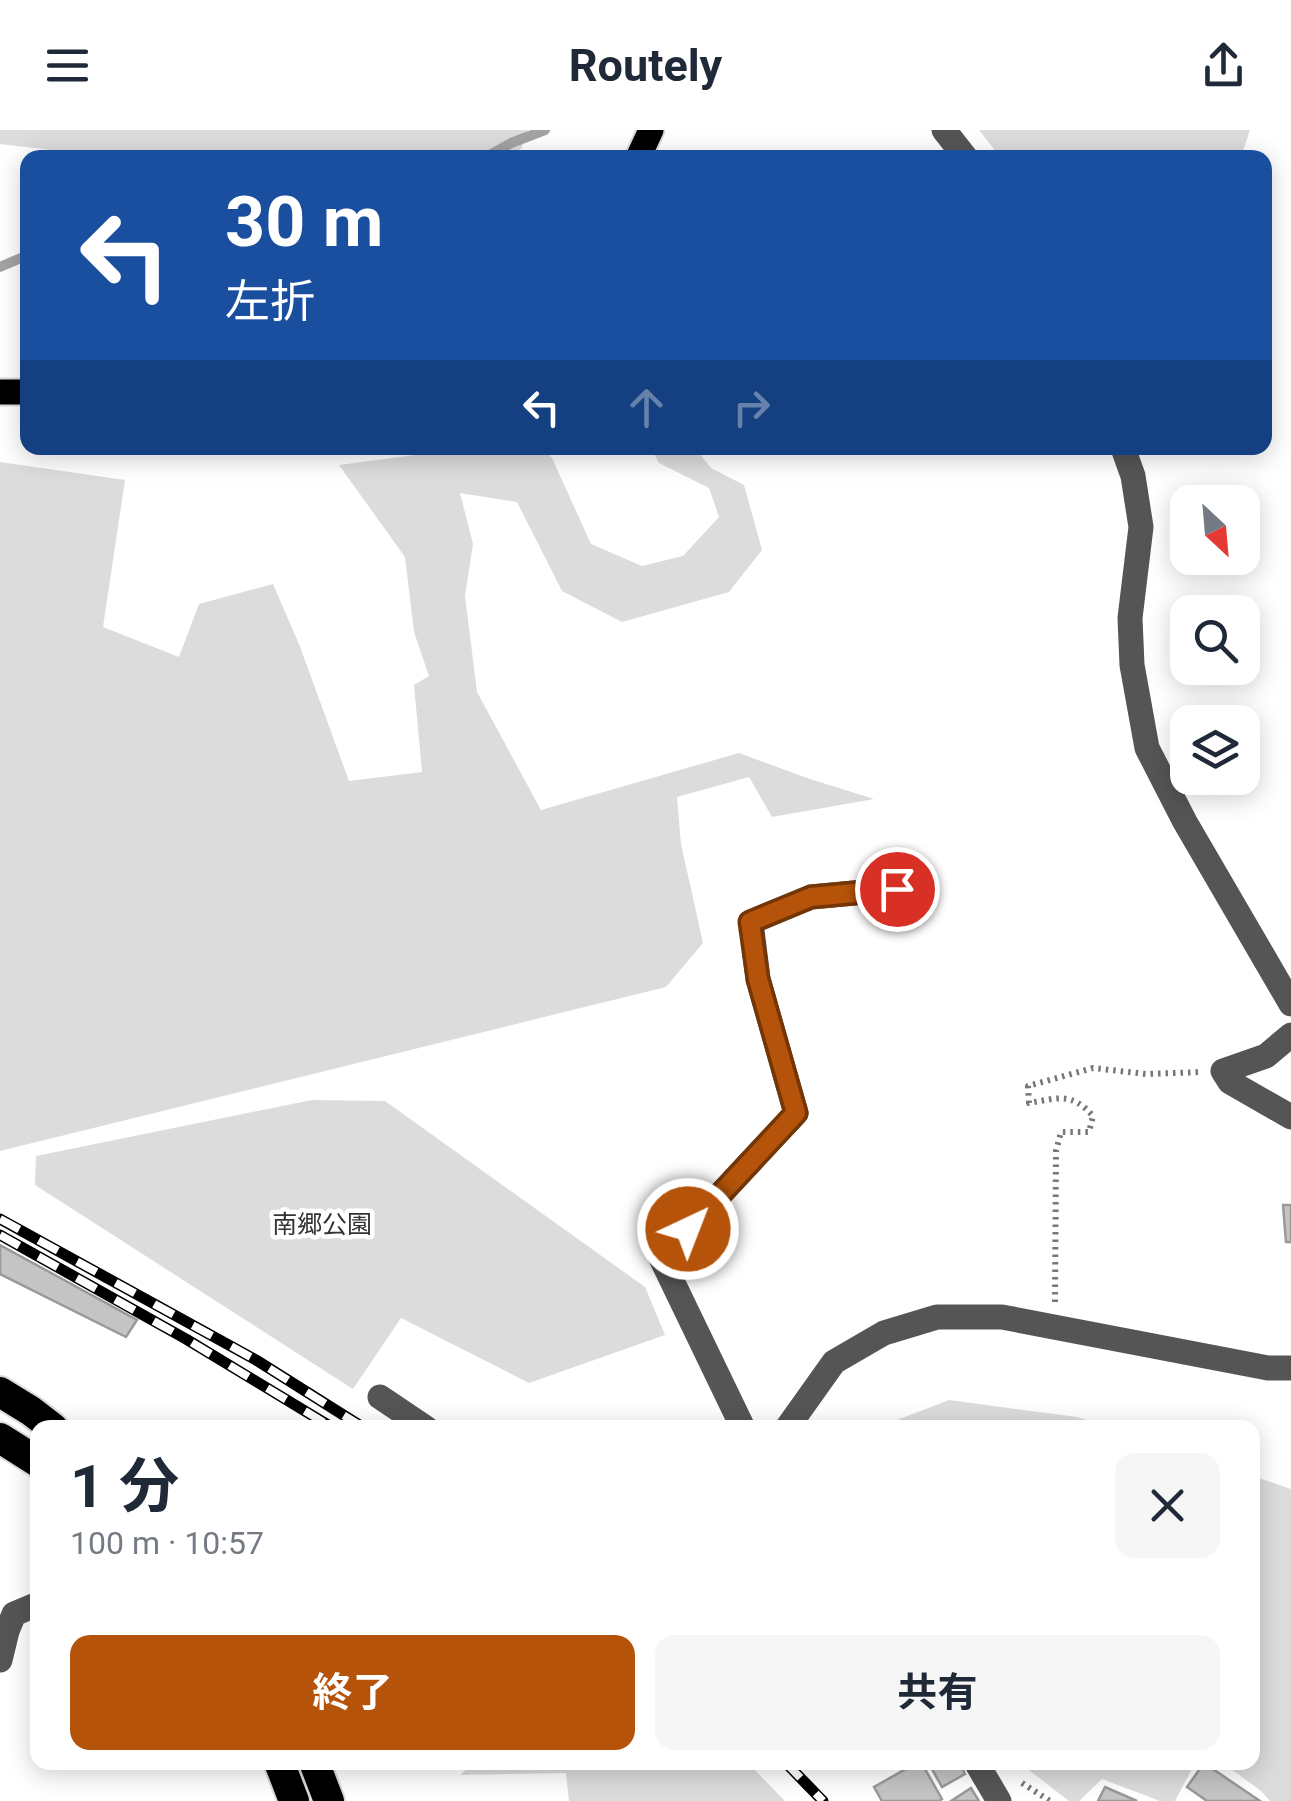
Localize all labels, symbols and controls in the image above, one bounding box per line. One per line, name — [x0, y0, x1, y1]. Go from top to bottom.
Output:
icon: menu — [40, 38, 95, 93]
icon: share — [1196, 38, 1251, 93]
text: Routely — [569, 39, 722, 92]
text: 30 m — [225, 181, 383, 263]
icon: left — [60, 190, 190, 320]
text: 左折 — [225, 275, 315, 328]
icon: left — [514, 380, 569, 435]
icon: ahead — [619, 380, 674, 435]
icon: right — [724, 380, 779, 435]
north arrow — [1170, 485, 1260, 575]
map controls — [1170, 485, 1260, 795]
button: search — [1170, 595, 1260, 685]
button: layers — [1170, 705, 1260, 795]
pin — [855, 847, 940, 932]
icon: arrive — [870, 862, 925, 917]
position arrow — [636, 1177, 740, 1281]
park label: 南郷公園 — [272, 1210, 372, 1239]
text: 1 分 — [70, 1451, 179, 1522]
button: close — [1115, 1453, 1220, 1558]
text: 100 m · 10:57 — [70, 1524, 264, 1562]
button: 終了 — [70, 1635, 635, 1750]
button: 共有 — [655, 1635, 1220, 1750]

